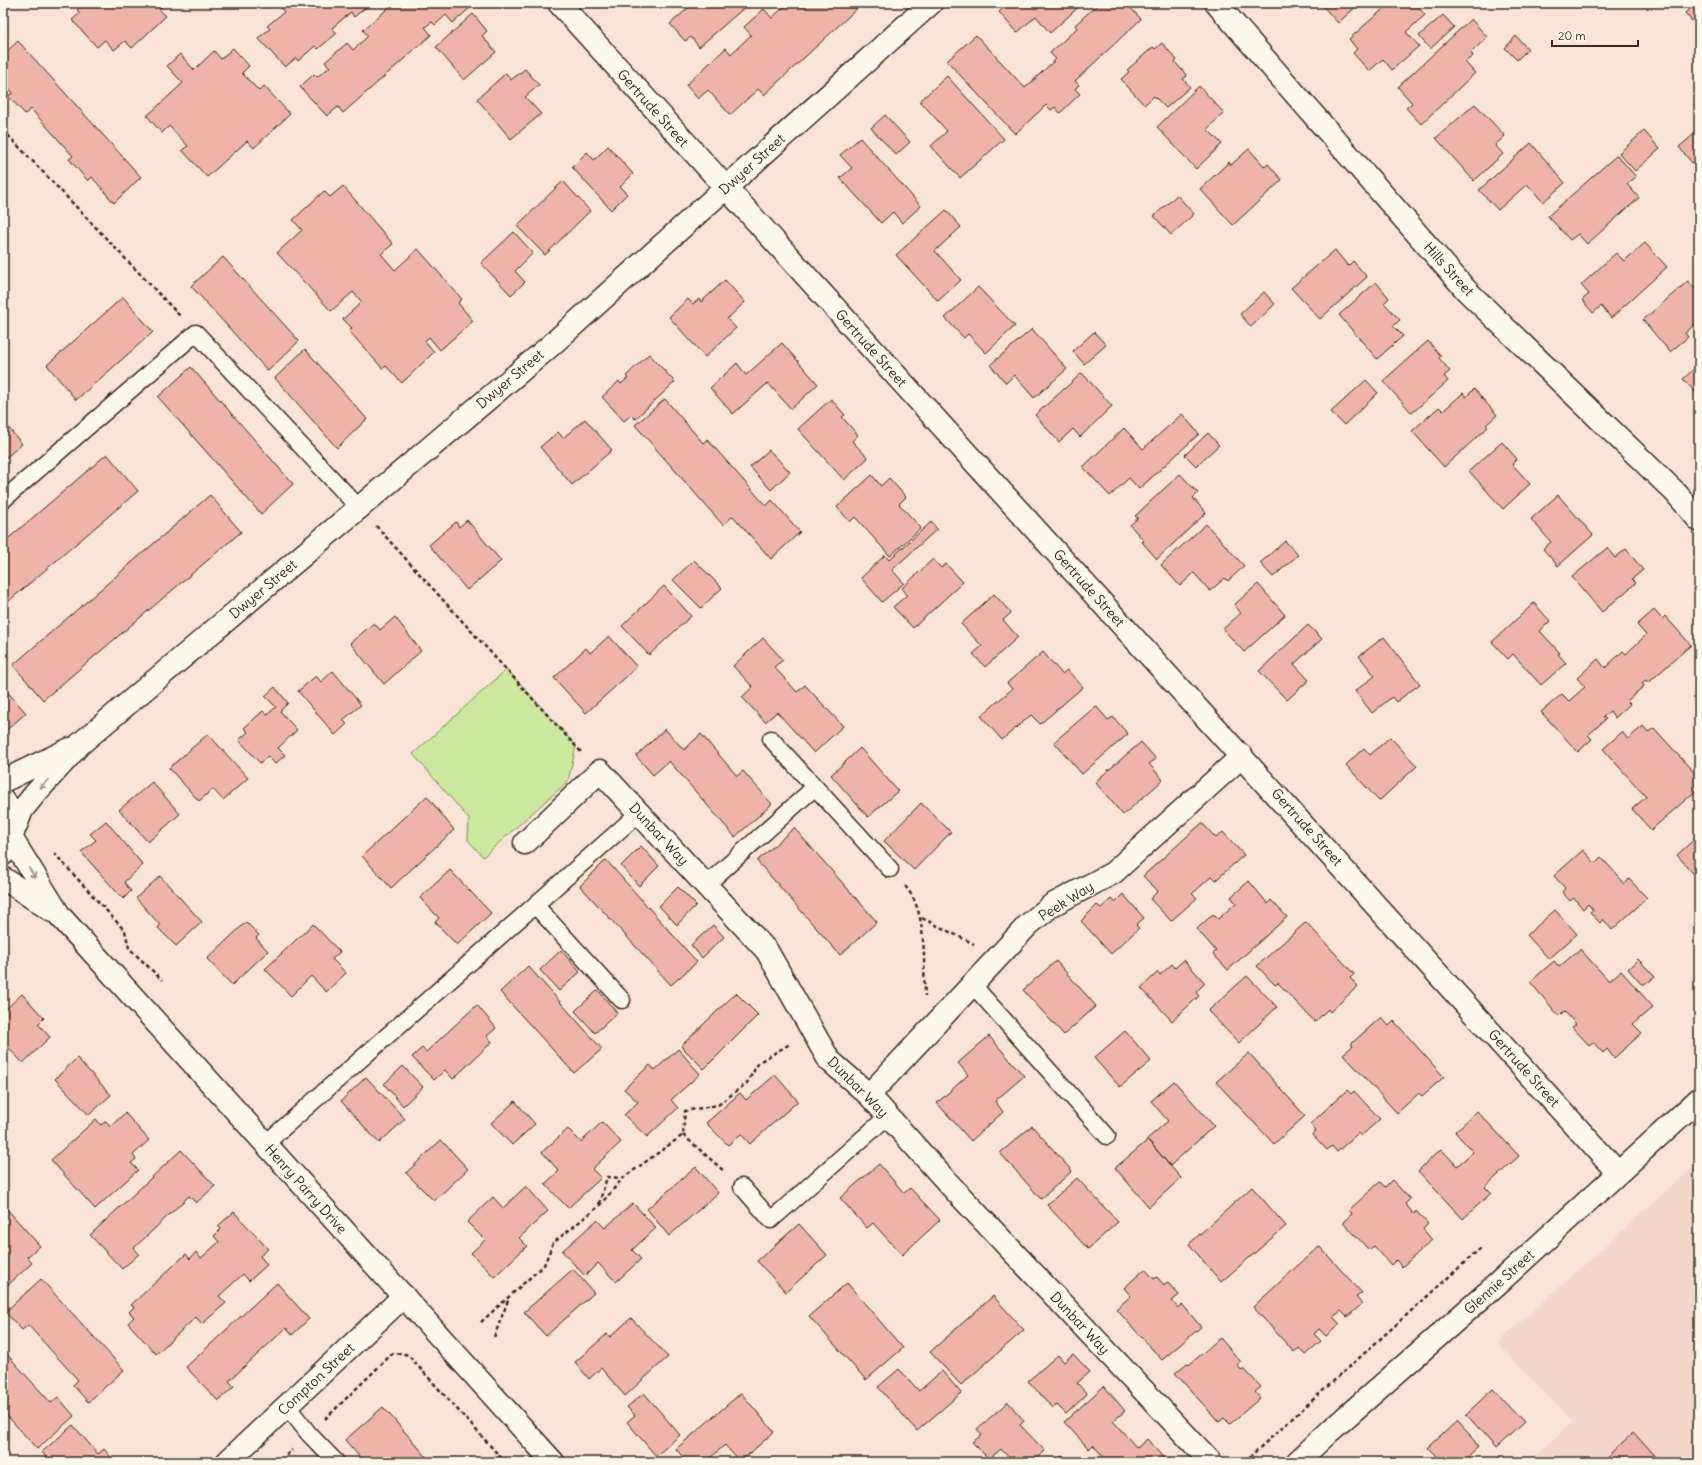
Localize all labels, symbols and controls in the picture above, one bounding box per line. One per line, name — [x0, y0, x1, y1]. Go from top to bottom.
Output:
scale bar — [1552, 22, 1638, 48]
text: 20 m — [1558, 28, 1586, 43]
street label: Gertrude Street — [613, 65, 693, 151]
street label: Dwyer Street — [715, 129, 789, 198]
street label: Hills Street — [1420, 238, 1478, 300]
street label: Gertrude Street — [831, 305, 911, 391]
street label: Dwyer Street — [472, 345, 548, 413]
street label: Gertrude Street — [1049, 545, 1129, 631]
street label: Dwyer Street — [225, 555, 301, 623]
one-way arrow — [40, 778, 49, 788]
street label: Gertrude Street — [1267, 784, 1347, 870]
street label: Dunbar Way — [625, 799, 693, 869]
one-way arrow — [28, 867, 36, 878]
street label: Peek Way — [1035, 877, 1097, 925]
street label: Gertrude Street — [1484, 1025, 1564, 1111]
street label: Dunbar Way — [824, 1053, 892, 1121]
street label: Henry Parry Drive — [261, 1140, 351, 1238]
street label: Glennie Street — [1460, 1246, 1538, 1318]
street label: Dunbar Way — [1046, 1288, 1114, 1358]
street label: Compton Street — [274, 1339, 358, 1419]

